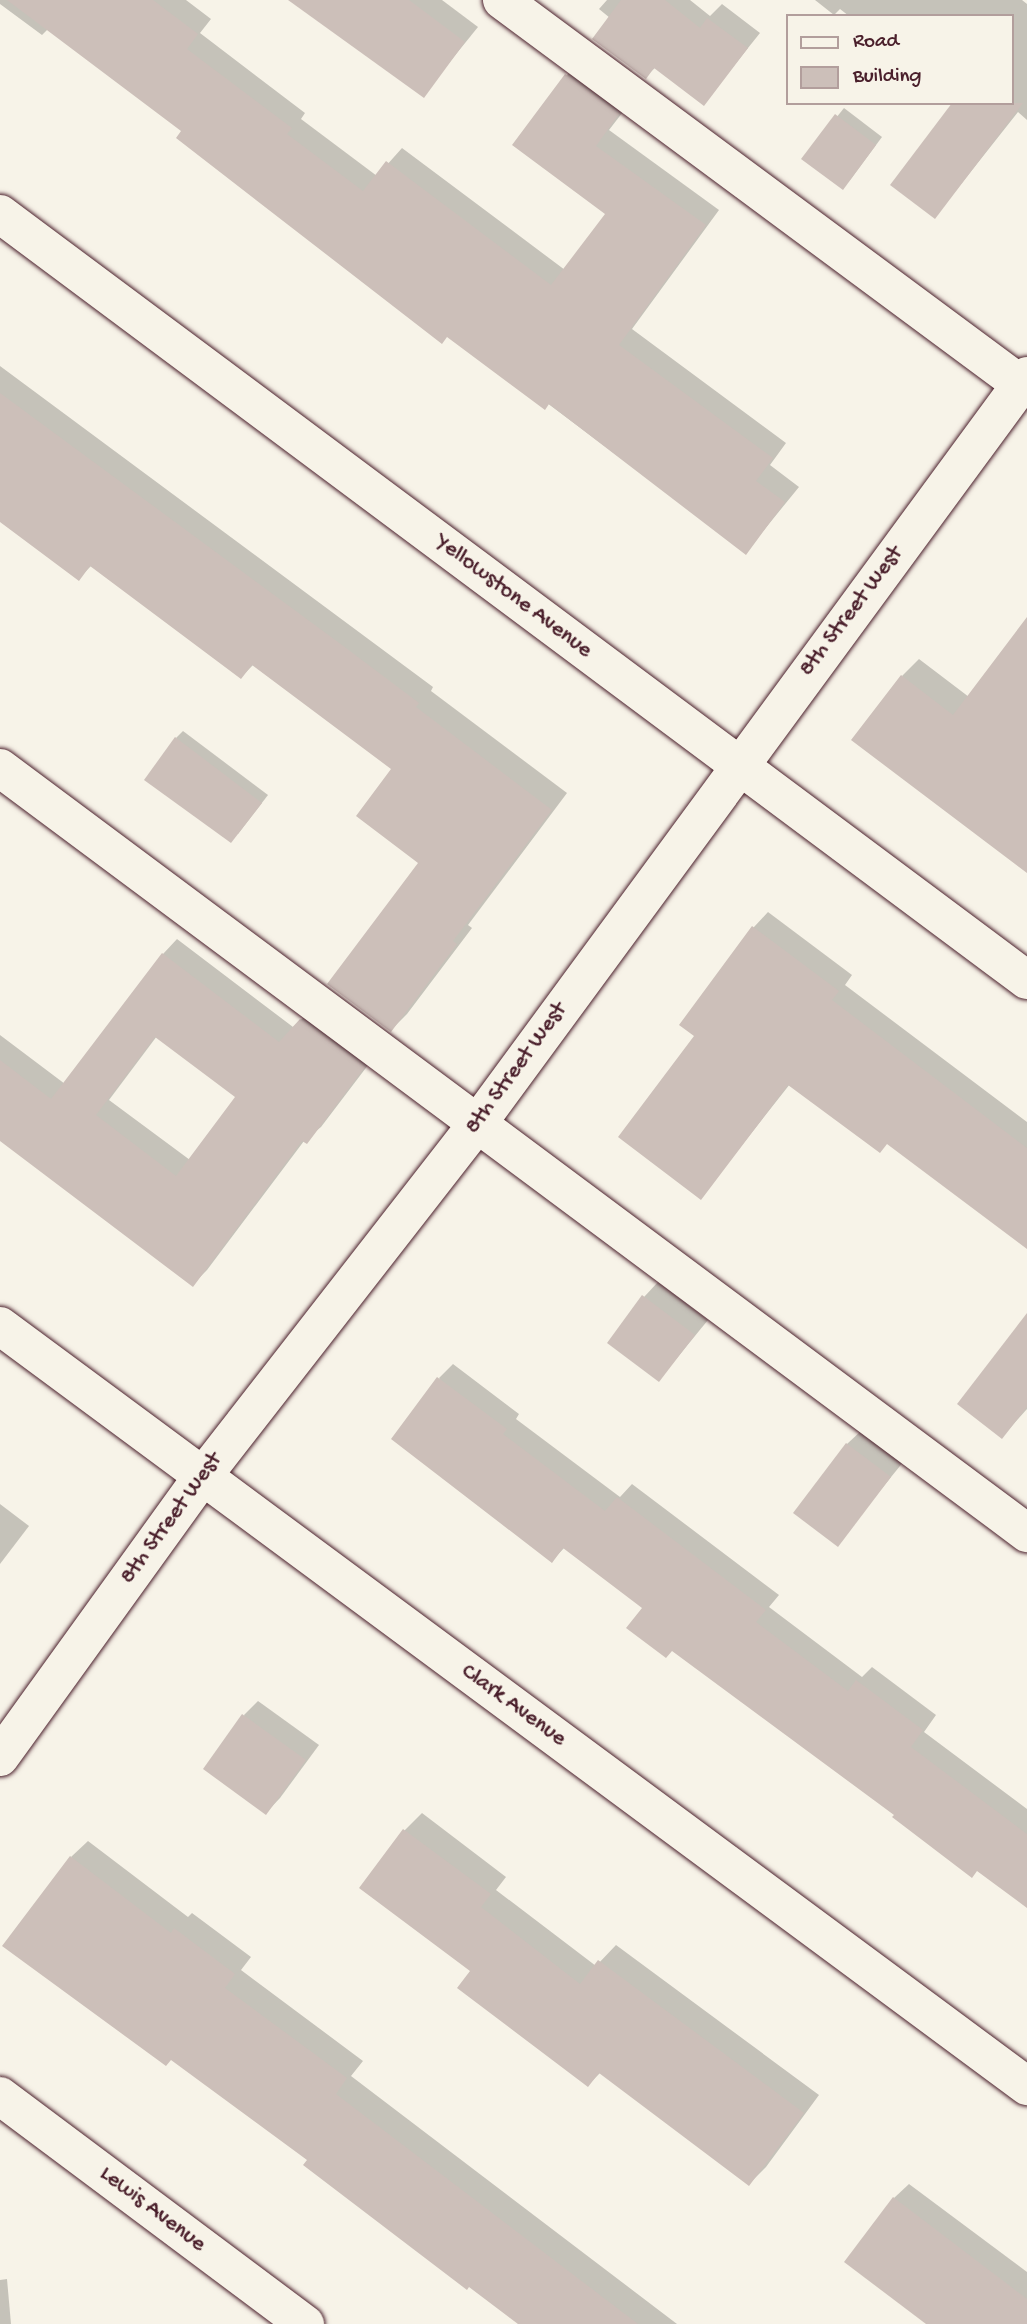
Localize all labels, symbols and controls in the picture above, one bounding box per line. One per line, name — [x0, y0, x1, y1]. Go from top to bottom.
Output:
legend — [786, 14, 1013, 105]
text: Road — [853, 30, 899, 55]
text: Building — [853, 65, 922, 90]
street label: Yellowstone Avenue — [429, 529, 597, 665]
street label: 8th Street West — [794, 541, 910, 683]
street label: 8th Street West — [460, 998, 574, 1140]
street label: 8th Street West — [115, 1448, 229, 1590]
street label: Clark Avenue — [455, 1659, 571, 1753]
street label: Lewis Avenue — [93, 2161, 211, 2259]

